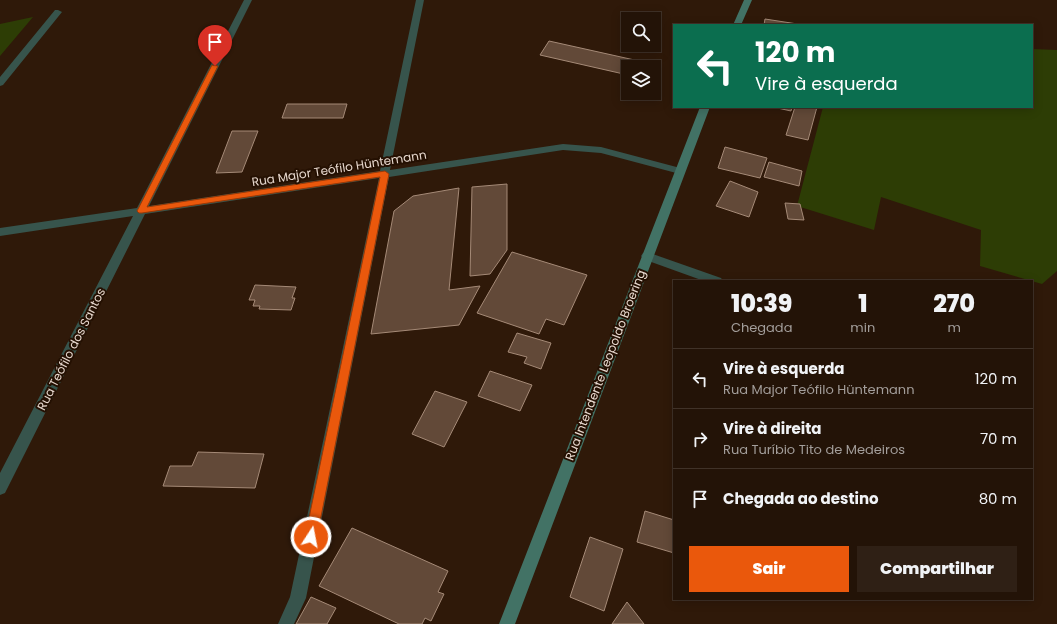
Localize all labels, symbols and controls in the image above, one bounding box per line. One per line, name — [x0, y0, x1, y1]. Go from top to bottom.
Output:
map controls — [621, 12, 661, 100]
button: search — [621, 12, 661, 52]
pin — [198, 25, 232, 66]
icon: arrive — [204, 31, 226, 53]
text: 120 m — [755, 33, 835, 72]
icon: left — [689, 40, 741, 92]
button: layers — [621, 60, 661, 100]
text: Vire à esquerda — [755, 71, 898, 96]
street label: Rua Major Teófilo Hüntemann — [250, 146, 428, 190]
street label: Rua Intendente Leopoldo Broering — [561, 267, 649, 463]
street label: Rua Teófilo dos Santos — [33, 285, 109, 413]
text: 10:39 — [731, 287, 792, 320]
text: 1 — [858, 287, 867, 320]
text: 270 — [933, 287, 975, 320]
text: Chegada — [731, 318, 792, 337]
text: min — [850, 318, 875, 337]
text: m — [947, 318, 961, 337]
text: Vire à esquerda — [723, 358, 845, 379]
icon: left — [689, 368, 711, 390]
text: 120 m — [975, 368, 1017, 389]
text: Rua Major Teófilo Hüntemann — [723, 380, 914, 399]
text: Vire à direita — [723, 418, 822, 439]
icon: right — [689, 428, 711, 450]
text: 70 m — [980, 428, 1017, 449]
text: Rua Turíbio Tito de Medeiros — [723, 440, 905, 459]
icon: arrive — [689, 488, 711, 510]
text: Chegada ao destino — [723, 488, 879, 509]
text: 80 m — [979, 488, 1017, 509]
position arrow — [290, 516, 332, 558]
button: Sair — [689, 546, 849, 592]
button: Compartilhar — [857, 546, 1017, 592]

